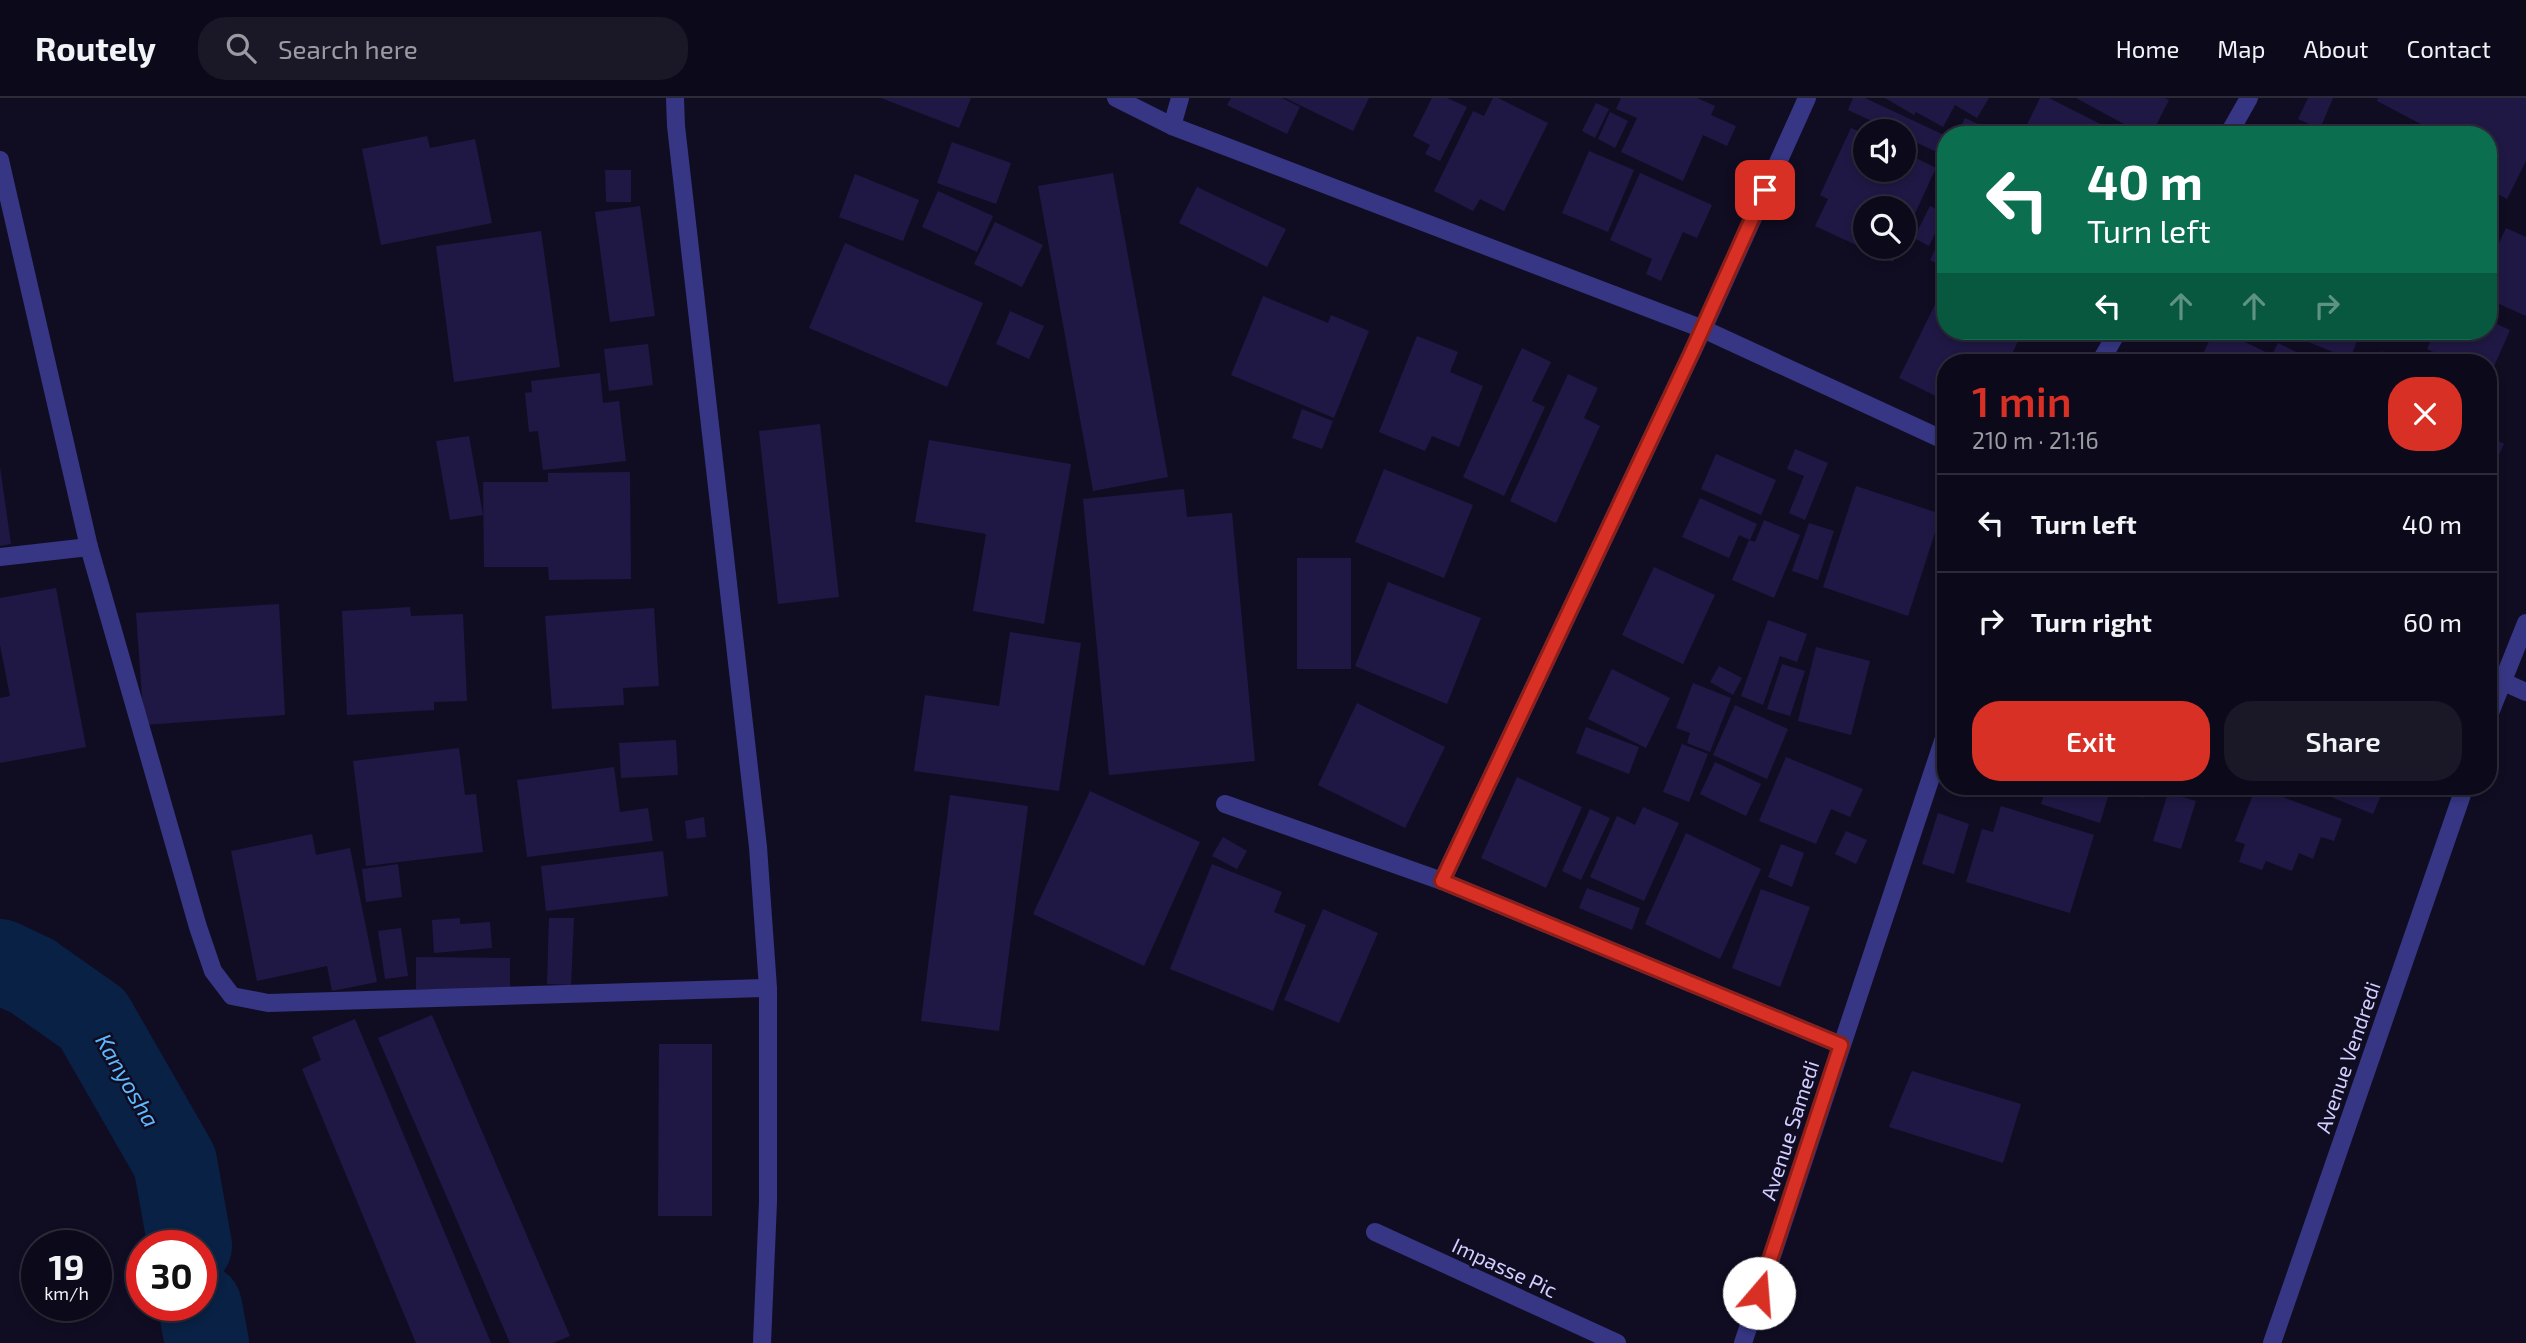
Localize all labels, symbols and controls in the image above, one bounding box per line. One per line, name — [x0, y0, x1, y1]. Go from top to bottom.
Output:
search box — [198, 17, 688, 80]
text: Routely — [35, 28, 156, 68]
icon: search — [222, 29, 260, 67]
text: Search here — [278, 33, 418, 64]
text: Home — [2116, 34, 2179, 63]
text: Map — [2217, 34, 2265, 63]
text: About — [2303, 34, 2369, 63]
text: Contact — [2407, 34, 2491, 63]
map controls — [1853, 119, 1916, 259]
button: sound — [1853, 119, 1916, 182]
text: 40 m — [2087, 151, 2203, 210]
icon: left — [1972, 154, 2063, 245]
pin — [1735, 160, 1795, 220]
icon: arrive — [1746, 171, 1784, 209]
button: search — [1853, 196, 1916, 259]
text: Turn left — [2087, 211, 2211, 249]
icon: left — [2089, 287, 2127, 325]
icon: ahead — [2162, 287, 2200, 325]
icon: ahead — [2235, 287, 2273, 325]
icon: right — [2308, 287, 2346, 325]
text: 1 min — [1972, 375, 2072, 425]
button: close — [2388, 377, 2462, 451]
text: 210 m · 21:16 — [1972, 426, 2099, 454]
icon: left — [1972, 504, 2010, 542]
text: Turn left — [2031, 508, 2137, 539]
text: 40 m — [2402, 508, 2462, 539]
icon: right — [1972, 602, 2010, 640]
text: Turn right — [2031, 606, 2152, 637]
text: 60 m — [2403, 606, 2462, 637]
button: Exit — [1972, 701, 2210, 781]
button: Share — [2224, 701, 2462, 781]
street label: Avenue Vendredi — [2309, 978, 2385, 1136]
water label: Kanyosha — [90, 1028, 166, 1132]
street label: Avenue Samedi — [1755, 1057, 1823, 1203]
speed limit sign: 30 — [126, 1230, 217, 1321]
street label: Impasse Pic — [1449, 1232, 1561, 1302]
text: 19 — [49, 1245, 84, 1287]
position arrow — [1722, 1256, 1796, 1330]
text: km/h — [44, 1282, 89, 1304]

